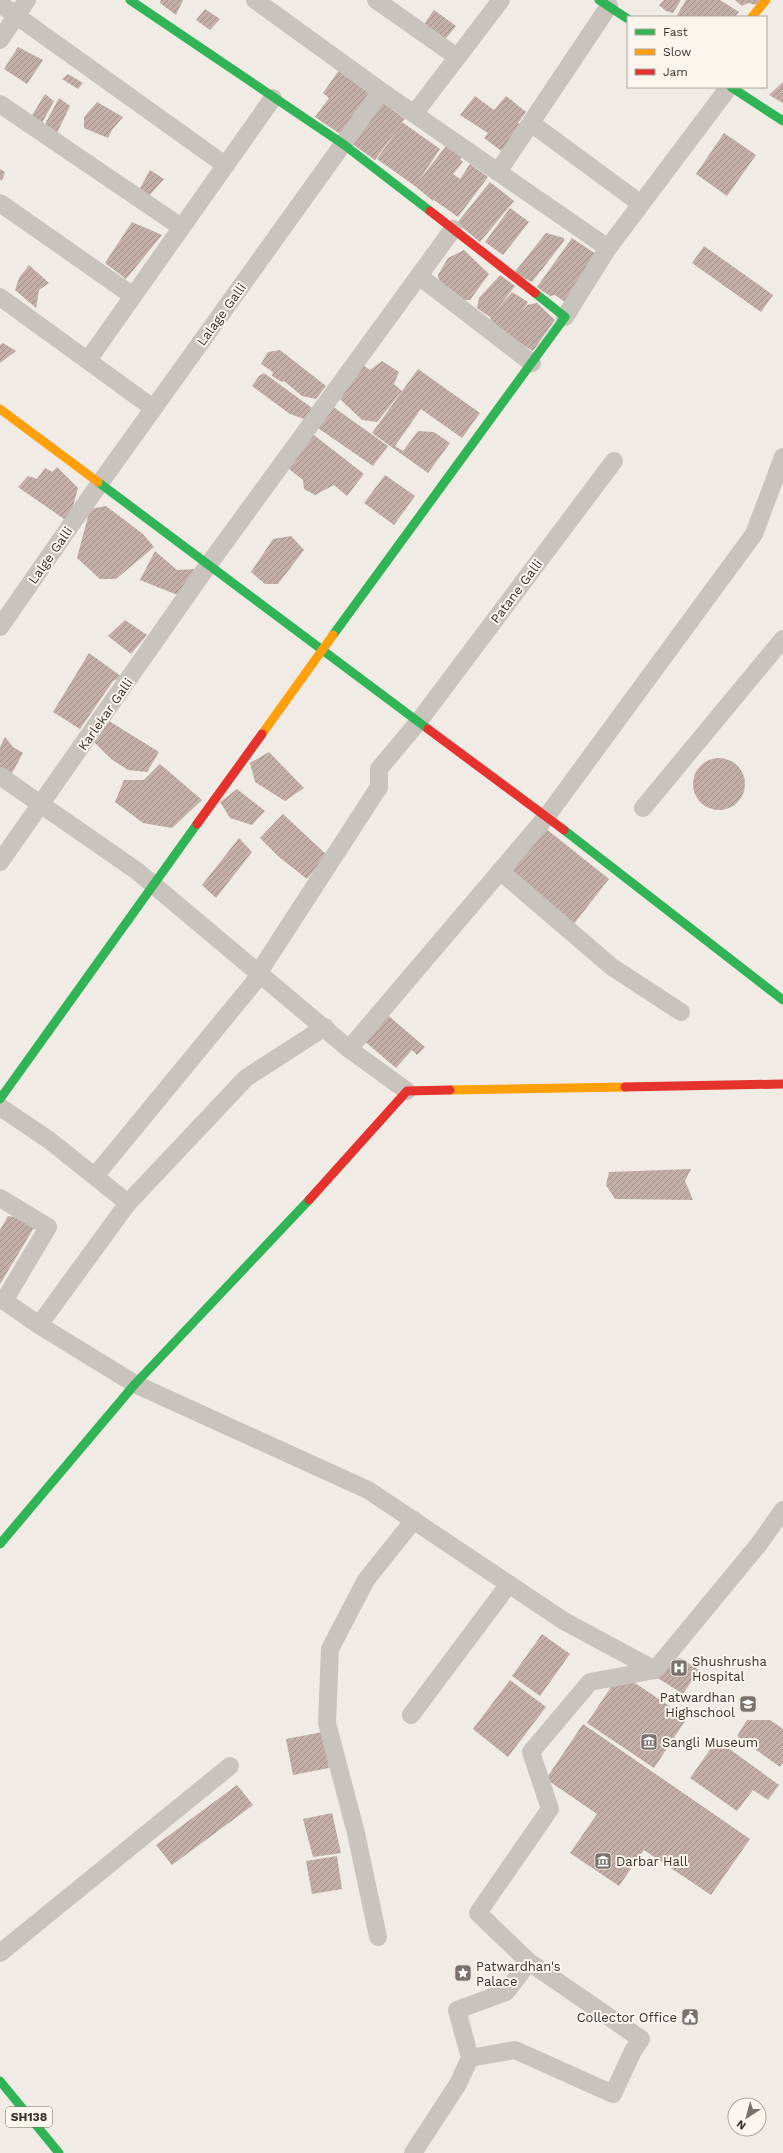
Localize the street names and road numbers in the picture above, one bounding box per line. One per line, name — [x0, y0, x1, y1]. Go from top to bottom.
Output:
street label: Lalage Galli — [194, 280, 249, 348]
street label: Lalge Galli — [25, 524, 76, 587]
street label: Patane Galli — [488, 556, 545, 626]
street label: Karlekar Galli — [75, 675, 136, 753]
road number: SH138 — [6, 2107, 52, 2127]

